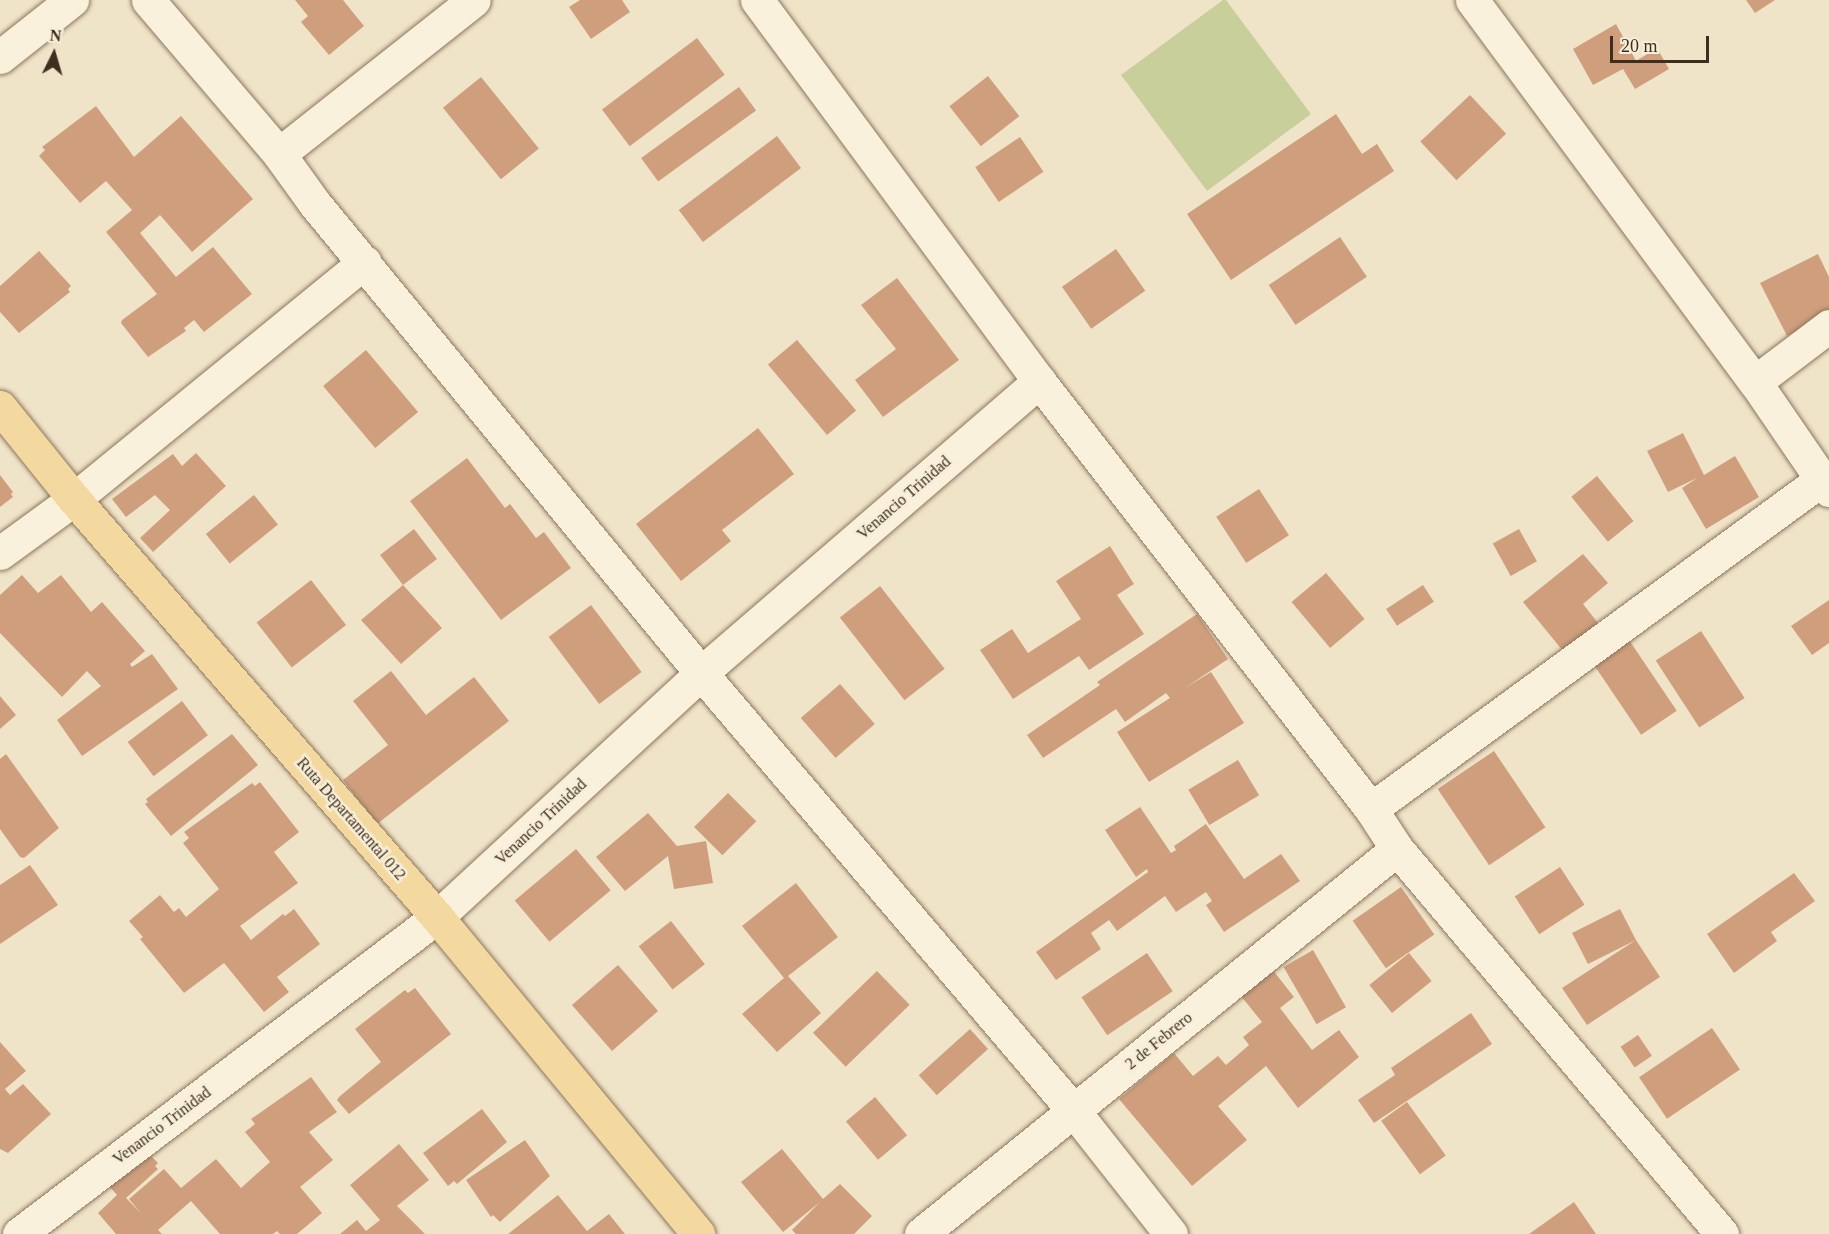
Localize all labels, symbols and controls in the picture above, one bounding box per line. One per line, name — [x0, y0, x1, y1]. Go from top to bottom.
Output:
north arrow — [24, 24, 84, 84]
scale bar — [1613, 24, 1712, 62]
text: N — [49, 27, 62, 45]
text: 20 m — [1621, 36, 1658, 56]
street label: Venancio Trinidad — [853, 452, 955, 544]
street label: Ruta Departamental 012 — [292, 754, 410, 884]
street label: Venancio Trinidad — [491, 775, 591, 869]
street label: 2 de Febrero — [1122, 1008, 1196, 1074]
street label: Venancio Trinidad — [109, 1083, 215, 1169]

